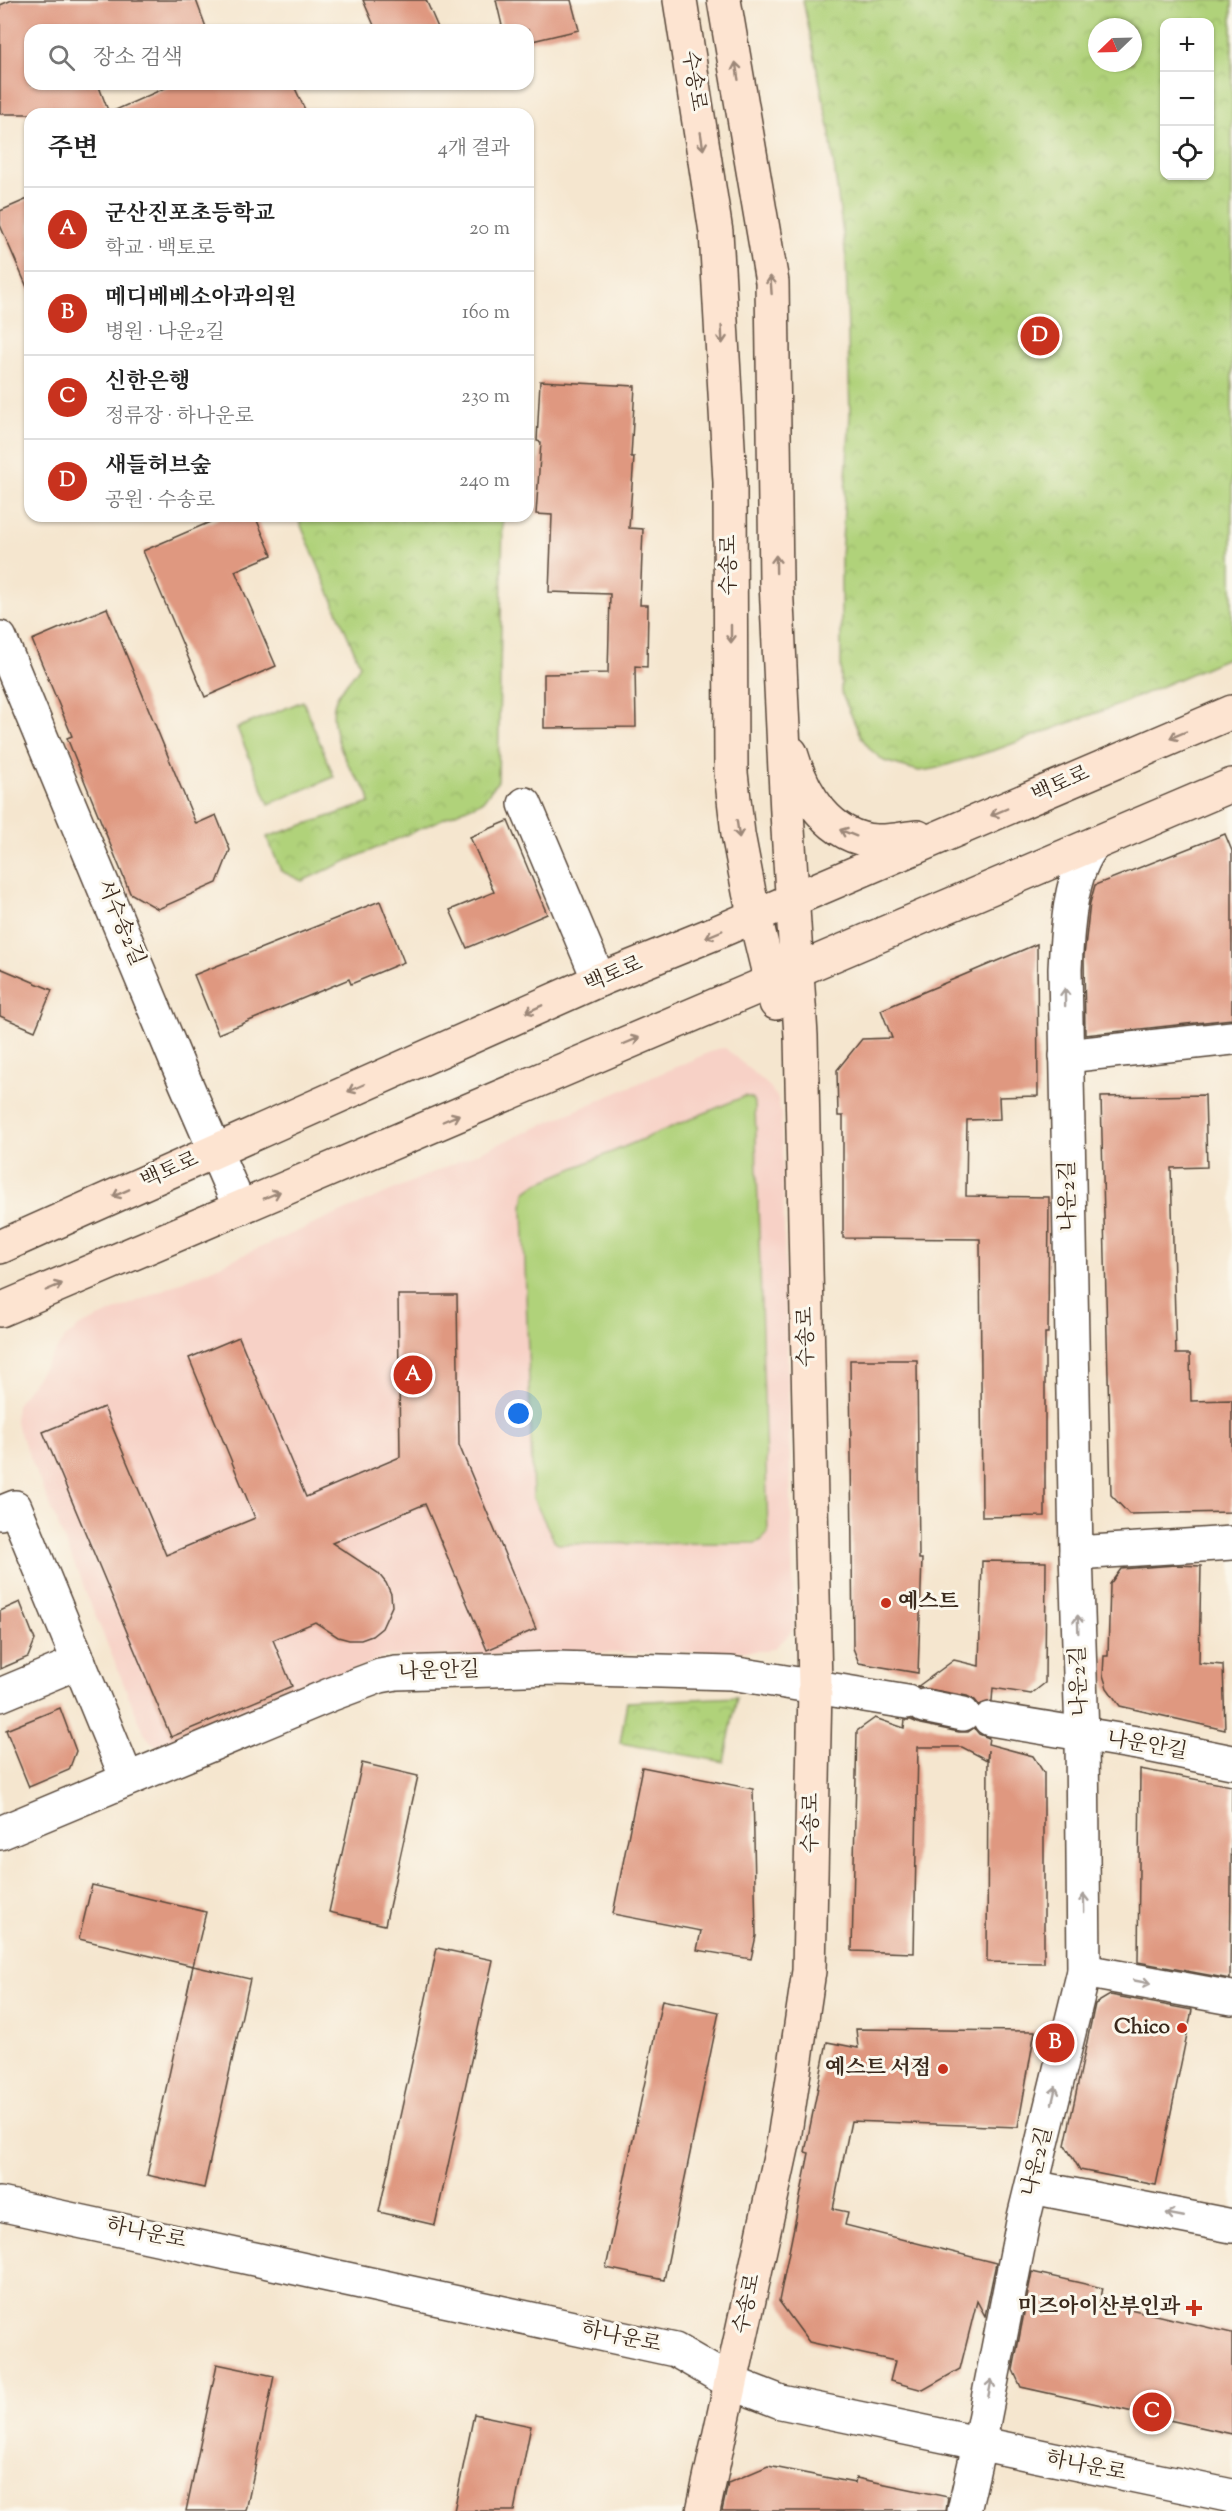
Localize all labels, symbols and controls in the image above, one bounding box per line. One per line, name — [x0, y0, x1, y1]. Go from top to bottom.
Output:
north arrow — [1088, 18, 1142, 72]
map controls — [1160, 18, 1214, 180]
button: + — [1160, 18, 1214, 72]
search box — [24, 24, 534, 90]
icon: search — [45, 41, 78, 74]
text: 장소 검색 — [93, 43, 183, 75]
street label: 수송로 — [673, 49, 713, 113]
one-way arrow — [731, 62, 742, 82]
button: − — [1160, 72, 1214, 126]
button: locate — [1160, 126, 1214, 180]
one-way arrow — [697, 130, 708, 150]
text: 주변 — [48, 131, 98, 168]
text: 4개 결과 — [438, 135, 510, 164]
text: 군산진포초등학교 — [105, 199, 275, 231]
text: A — [59, 215, 76, 244]
text: 20 m — [469, 215, 510, 244]
text: 학교 · 백토로 — [105, 235, 215, 264]
one-way arrow — [765, 275, 776, 295]
text: 메디베베소아과의원 — [105, 283, 296, 315]
text: B — [61, 299, 74, 328]
text: 160 m — [462, 299, 510, 328]
pin: D — [1020, 314, 1060, 358]
text: 병원 · 나운2길 — [105, 319, 225, 348]
one-way arrow — [717, 324, 728, 344]
text: 신한은행 — [105, 367, 190, 399]
text: C — [59, 383, 76, 412]
text: 230 m — [461, 383, 510, 412]
text: 정류장 · 하나운로 — [105, 403, 254, 432]
text: 새들허브숲 — [105, 451, 211, 483]
text: D — [60, 467, 75, 496]
text: 240 m — [459, 467, 510, 496]
text: 공원 · 수송로 — [105, 487, 215, 516]
street label: 수송로 — [715, 535, 745, 595]
one-way arrow — [770, 554, 782, 574]
one-way arrow — [725, 624, 737, 644]
one-way arrow — [1170, 730, 1188, 741]
street label: 백토로 — [1027, 759, 1095, 811]
one-way arrow — [990, 807, 1009, 818]
one-way arrow — [732, 818, 743, 838]
one-way arrow — [839, 827, 857, 838]
street label: 서수송2길 — [88, 875, 152, 971]
one-way arrow — [706, 928, 724, 940]
street label: 백토로 — [580, 949, 648, 1001]
one-way arrow — [1059, 988, 1071, 1008]
one-way arrow — [526, 1004, 544, 1015]
one-way arrow — [621, 1035, 639, 1047]
one-way arrow — [348, 1083, 366, 1094]
one-way arrow — [442, 1112, 460, 1123]
street label: 백토로 — [136, 1145, 204, 1197]
street label: 나운2길 — [1053, 1160, 1085, 1232]
one-way arrow — [112, 1188, 130, 1200]
one-way arrow — [262, 1189, 281, 1200]
one-way arrow — [44, 1281, 62, 1293]
street label: 수송로 — [791, 1306, 823, 1368]
pin: A — [394, 1352, 432, 1398]
your location — [504, 1399, 533, 1428]
place label: 예스트 — [898, 1588, 959, 1618]
marker: 예스트 — [879, 1596, 893, 1610]
one-way arrow — [1073, 1615, 1084, 1635]
street label: 나운2길 — [1064, 1645, 1096, 1717]
street label: 나운안길 — [398, 1656, 480, 1688]
street label: 나운안길 — [1104, 1724, 1190, 1768]
street label: 수송로 — [796, 1792, 828, 1854]
one-way arrow — [1078, 1894, 1090, 1914]
one-way arrow — [1132, 1976, 1151, 1987]
place label: Chico — [1114, 2013, 1170, 2043]
pin: B — [1036, 2020, 1074, 2066]
marker: Chico — [1175, 2021, 1189, 2035]
place label: 예스트 서점 — [825, 2054, 931, 2084]
marker: 예스트 서점 — [936, 2062, 950, 2076]
one-way arrow — [1049, 2086, 1061, 2105]
street label: 나운2길 — [1015, 2124, 1061, 2200]
one-way arrow — [1165, 2209, 1185, 2220]
street label: 하나운로 — [103, 2211, 189, 2257]
street label: 수송로 — [727, 2271, 769, 2337]
place label: 미즈아이산부인과 — [1018, 2293, 1181, 2323]
marker: 미즈아이산부인과 — [1185, 2299, 1203, 2317]
street label: 하나운로 — [578, 2315, 664, 2361]
one-way arrow — [985, 2378, 996, 2398]
pin: C — [1132, 2390, 1172, 2434]
street label: 하나운로 — [1043, 2445, 1129, 2489]

